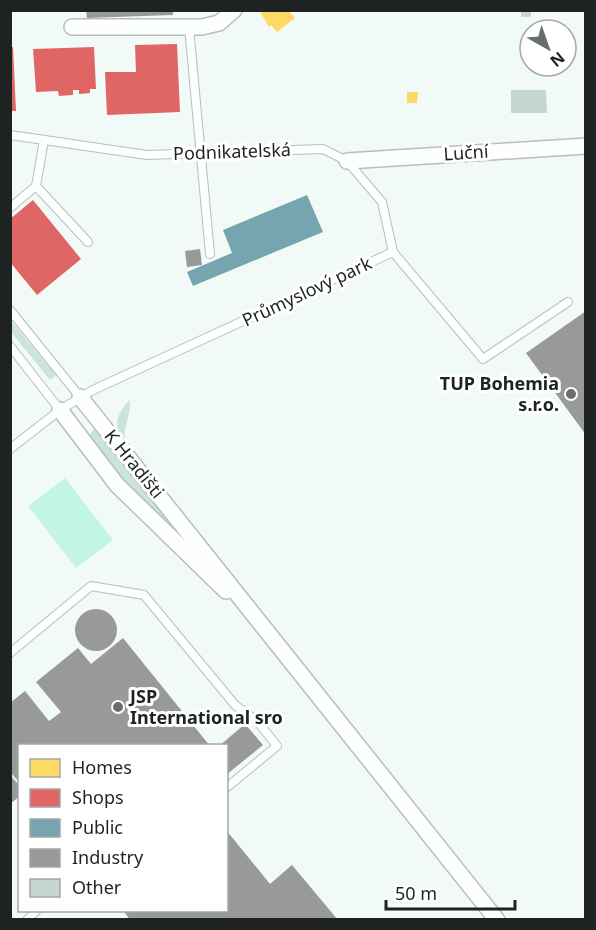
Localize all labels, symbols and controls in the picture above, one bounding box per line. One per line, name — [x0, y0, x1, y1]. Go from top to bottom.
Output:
north arrow — [518, 18, 578, 78]
text: N — [546, 47, 570, 72]
street label: Podnikatelská — [173, 137, 291, 165]
street label: Luční — [443, 138, 490, 166]
street label: Průmyslový park — [238, 250, 376, 332]
place label: TUP Bohemia s.r.o. — [440, 371, 559, 416]
marker: TUP Bohemia s.r.o. — [564, 387, 578, 401]
street label: K Hradišti — [100, 424, 170, 503]
place label: JSP International sro — [128, 684, 283, 729]
marker: JSP International sro — [111, 700, 125, 714]
legend — [18, 744, 228, 912]
text: Homes — [72, 755, 132, 779]
text: Shops — [72, 785, 124, 809]
text: Public — [72, 815, 123, 839]
text: Industry — [72, 845, 144, 869]
scale bar — [386, 873, 515, 911]
text: Other — [72, 875, 122, 899]
text: 50 m — [395, 881, 437, 905]

